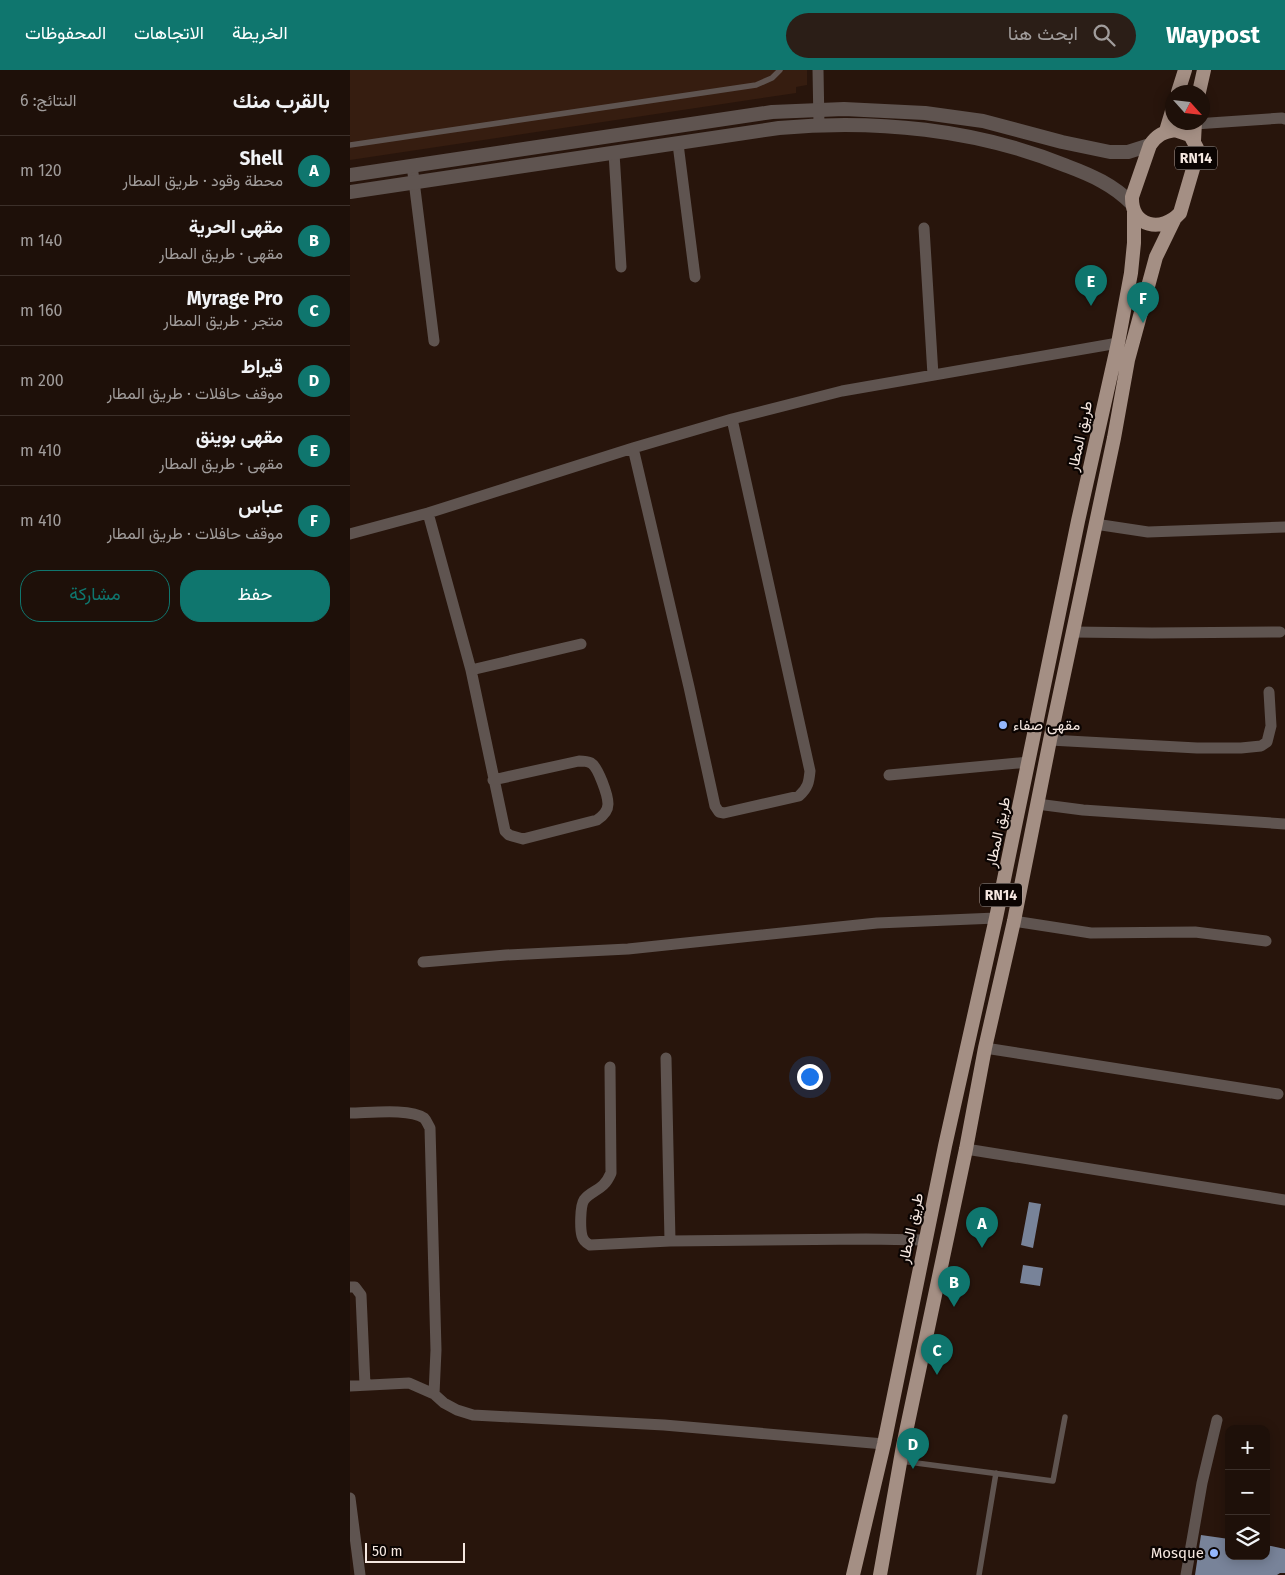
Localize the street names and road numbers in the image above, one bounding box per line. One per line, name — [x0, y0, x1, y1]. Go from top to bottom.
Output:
road number: RN14 — [1175, 146, 1217, 170]
street label: طريق المطار — [1064, 399, 1097, 474]
street label: طريق المطار — [982, 795, 1015, 870]
road number: RN14 — [980, 884, 1022, 906]
street label: طريق المطار — [895, 1191, 928, 1266]

